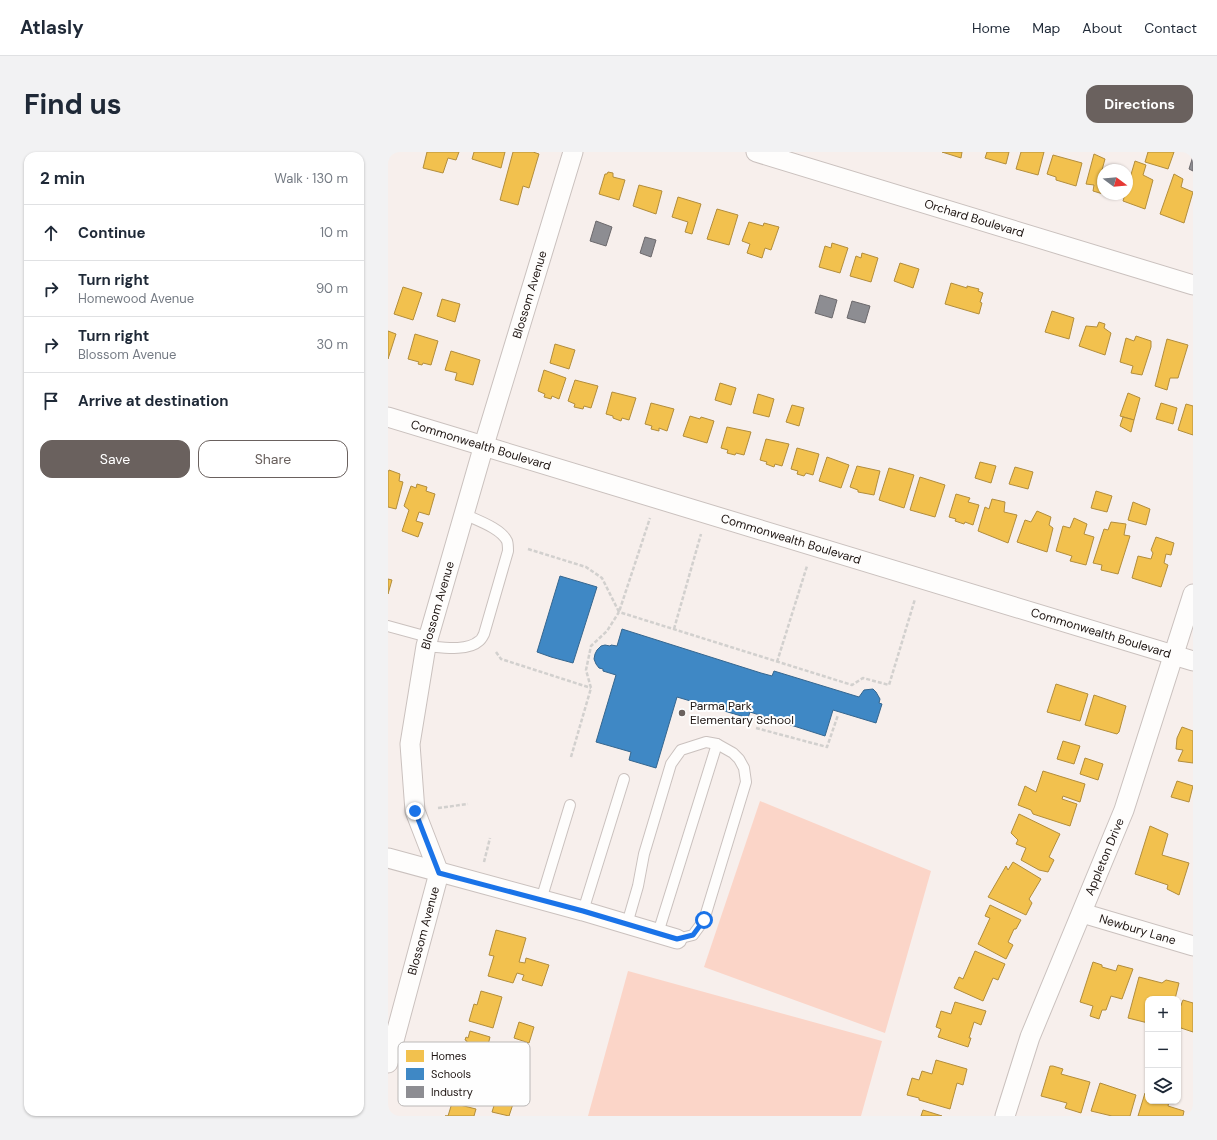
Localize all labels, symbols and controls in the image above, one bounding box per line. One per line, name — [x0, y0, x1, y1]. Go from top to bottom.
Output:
text: Atlasly — [20, 15, 84, 40]
text: Home — [972, 19, 1010, 37]
text: Map — [1032, 19, 1060, 37]
text: About — [1082, 19, 1122, 37]
text: Contact — [1144, 19, 1197, 37]
button: Directions — [1086, 85, 1193, 123]
text: Find us — [24, 86, 122, 123]
north arrow — [1097, 164, 1133, 200]
text: 2 min — [40, 167, 85, 189]
text: Walk · 130 m — [274, 170, 348, 187]
street label: Orchard Boulevard — [922, 196, 1026, 241]
icon: ahead — [40, 222, 62, 244]
text: Continue — [78, 223, 146, 243]
text: 10 m — [320, 224, 348, 241]
street label: Blossom Avenue — [509, 249, 551, 341]
text: Turn right — [78, 270, 149, 290]
icon: right — [40, 278, 62, 300]
text: 90 m — [316, 280, 348, 297]
text: Homewood Avenue — [78, 290, 194, 307]
text: Turn right — [78, 326, 149, 346]
icon: right — [40, 334, 62, 356]
text: 30 m — [316, 336, 348, 353]
text: Blossom Avenue — [78, 346, 176, 363]
icon: arrive — [40, 390, 62, 412]
text: Arrive at destination — [78, 391, 229, 411]
street label: Commonwealth Boulevard — [409, 416, 553, 474]
button: Save — [40, 440, 190, 478]
button: Share — [198, 440, 348, 478]
street label: Commonwealth Boulevard — [719, 510, 863, 568]
street label: Blossom Avenue — [417, 559, 458, 651]
street label: Commonwealth Boulevard — [1029, 604, 1173, 662]
place label: Parma Park Elementary School — [690, 698, 794, 728]
marker: Parma Park Elementary School — [677, 708, 687, 718]
route end — [406, 802, 424, 820]
street label: Appleton Drive — [1081, 815, 1128, 898]
street label: Blossom Avenue — [404, 885, 443, 977]
route start — [695, 911, 713, 929]
street label: Newbury Lane — [1097, 911, 1178, 949]
map controls — [1145, 996, 1181, 1104]
button: + — [1145, 996, 1181, 1032]
button: − — [1145, 1032, 1181, 1068]
legend — [398, 1042, 530, 1106]
text: Homes — [431, 1049, 467, 1063]
text: Schools — [431, 1067, 471, 1081]
button: layers — [1145, 1068, 1181, 1104]
text: Industry — [431, 1085, 473, 1099]

